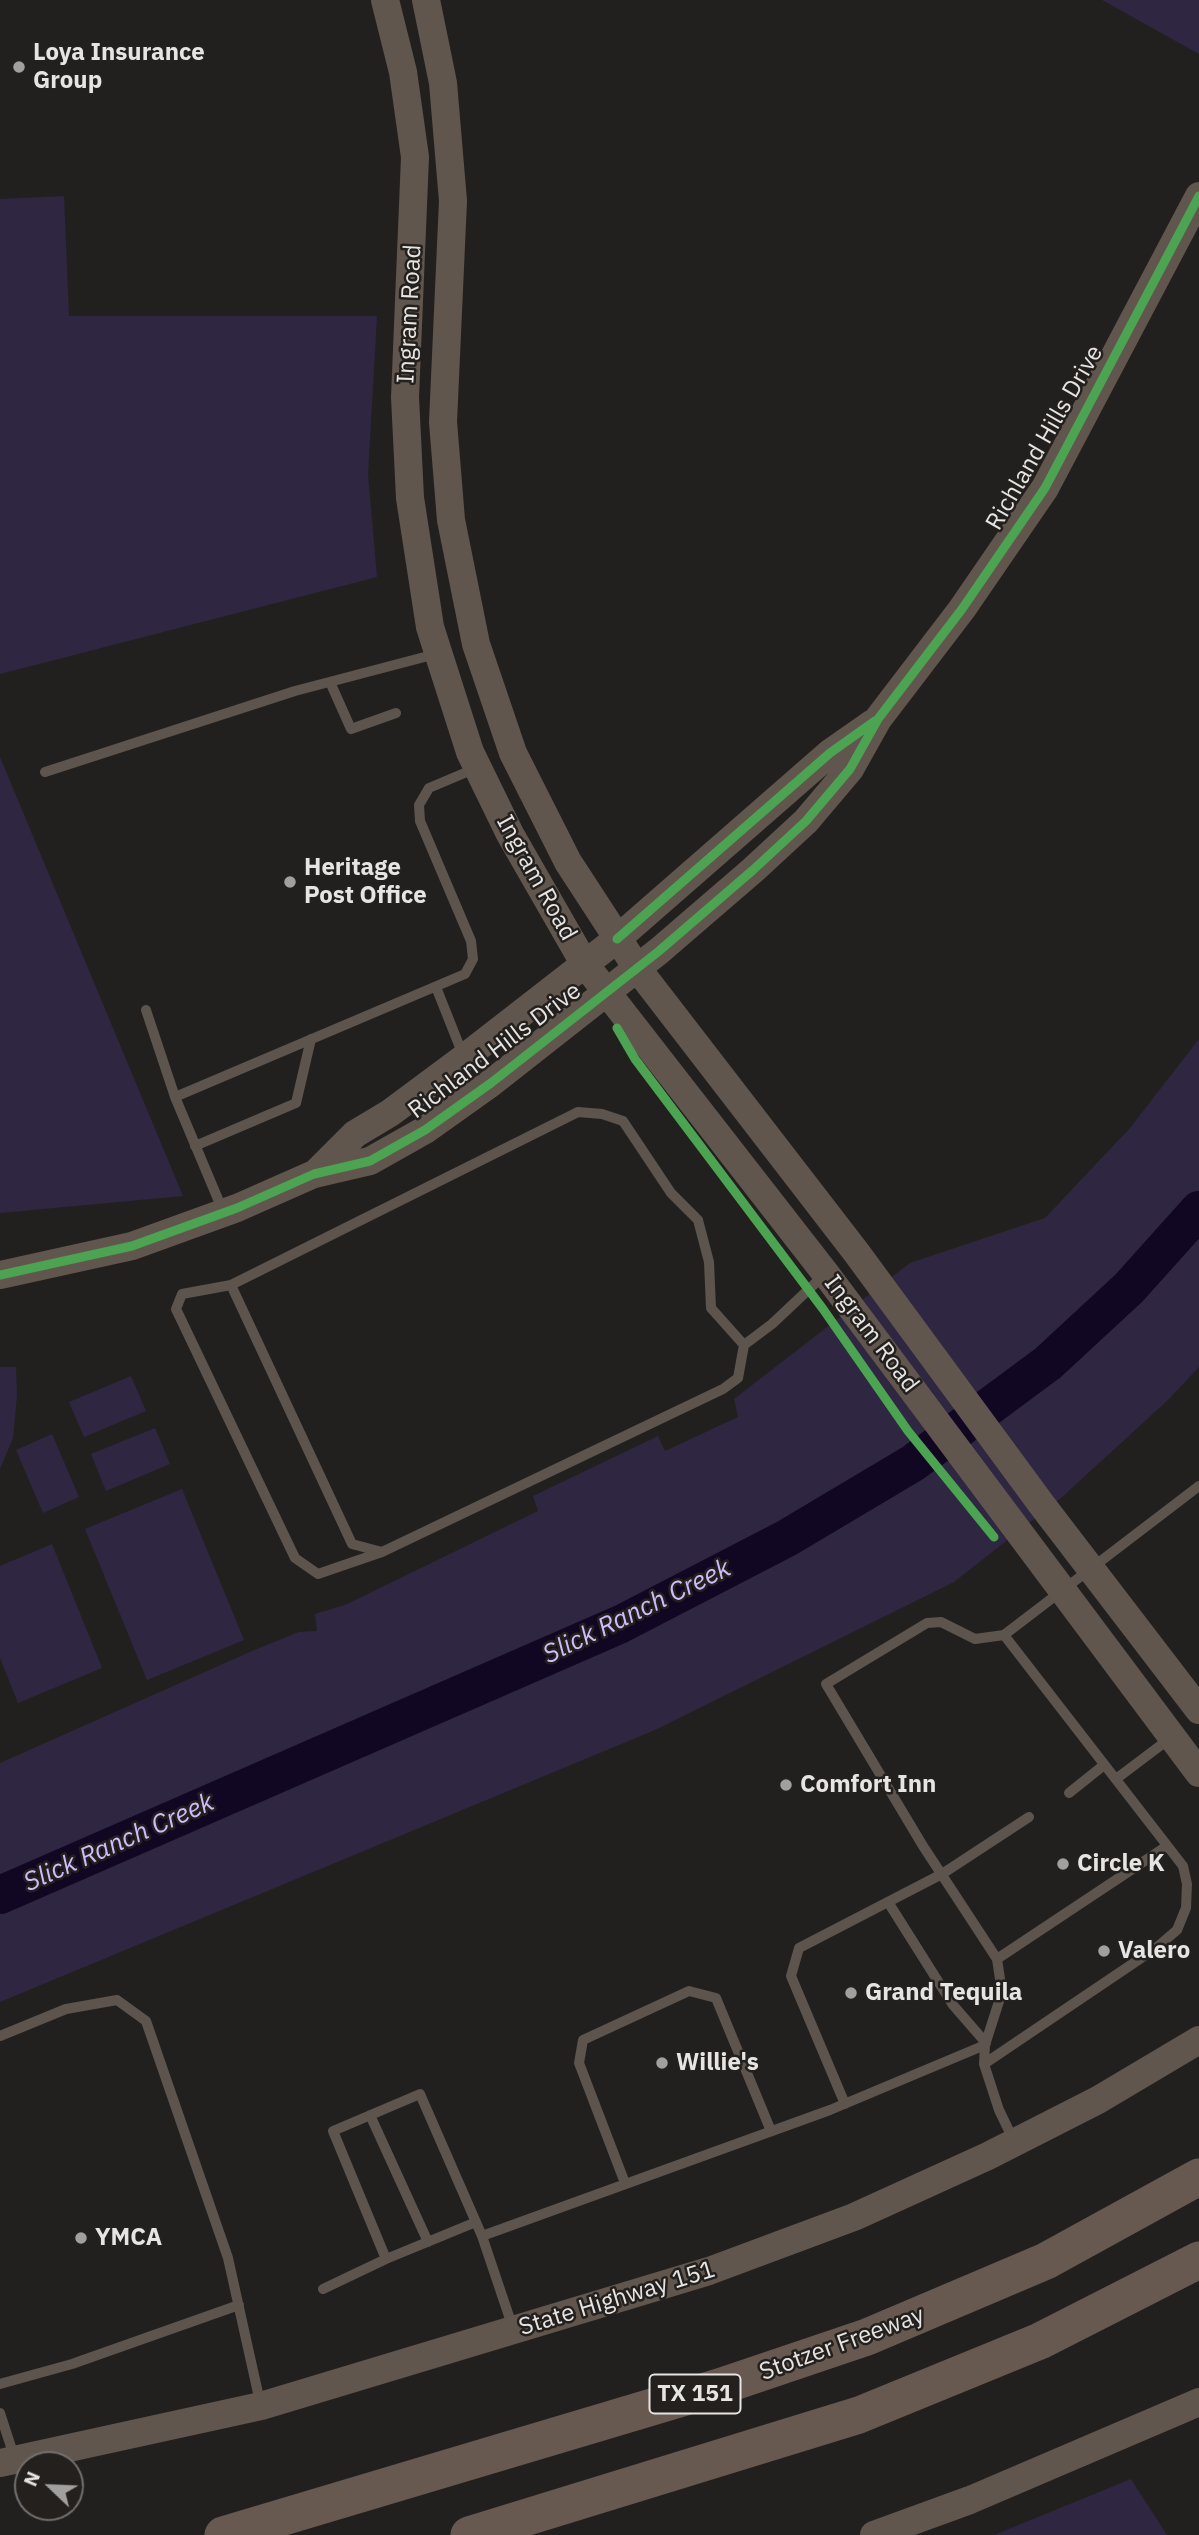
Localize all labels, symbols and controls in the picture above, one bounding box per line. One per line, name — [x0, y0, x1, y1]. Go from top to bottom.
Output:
place label: Loya Insurance Group — [33, 39, 205, 95]
marker: Loya Insurance Group — [11, 59, 27, 75]
street label: Ingram Road — [392, 244, 428, 384]
street label: Richland Hills Drive — [980, 340, 1110, 536]
street label: Ingram Road — [490, 810, 582, 946]
place label: Heritage Post Office — [304, 854, 427, 910]
marker: Heritage Post Office — [282, 874, 298, 890]
street label: Richland Hills Drive — [403, 977, 587, 1125]
street label: Ingram Road — [818, 1270, 924, 1398]
water label: Slick Ranch Creek — [538, 1553, 736, 1671]
place label: Comfort Inn — [800, 1771, 936, 1799]
marker: Comfort Inn — [778, 1777, 794, 1793]
water label: Slick Ranch Creek — [19, 1787, 219, 1899]
place label: Circle K — [1077, 1850, 1165, 1878]
marker: Circle K — [1055, 1856, 1071, 1872]
place label: Valero — [1118, 1937, 1190, 1965]
marker: Valero — [1096, 1943, 1112, 1959]
place label: Grand Tequila — [865, 1979, 1022, 2007]
marker: Grand Tequila — [843, 1985, 859, 2001]
place label: Willie's — [676, 2049, 759, 2077]
marker: Willie's — [654, 2055, 670, 2071]
place label: YMCA — [95, 2224, 162, 2252]
marker: YMCA — [73, 2230, 89, 2246]
street label: State Highway 151 — [516, 2256, 718, 2342]
street label: Stotzer Freeway — [756, 2301, 928, 2387]
road number: TX 151 — [650, 2374, 740, 2414]
north arrow — [14, 2451, 84, 2521]
text: N — [18, 2468, 45, 2490]

